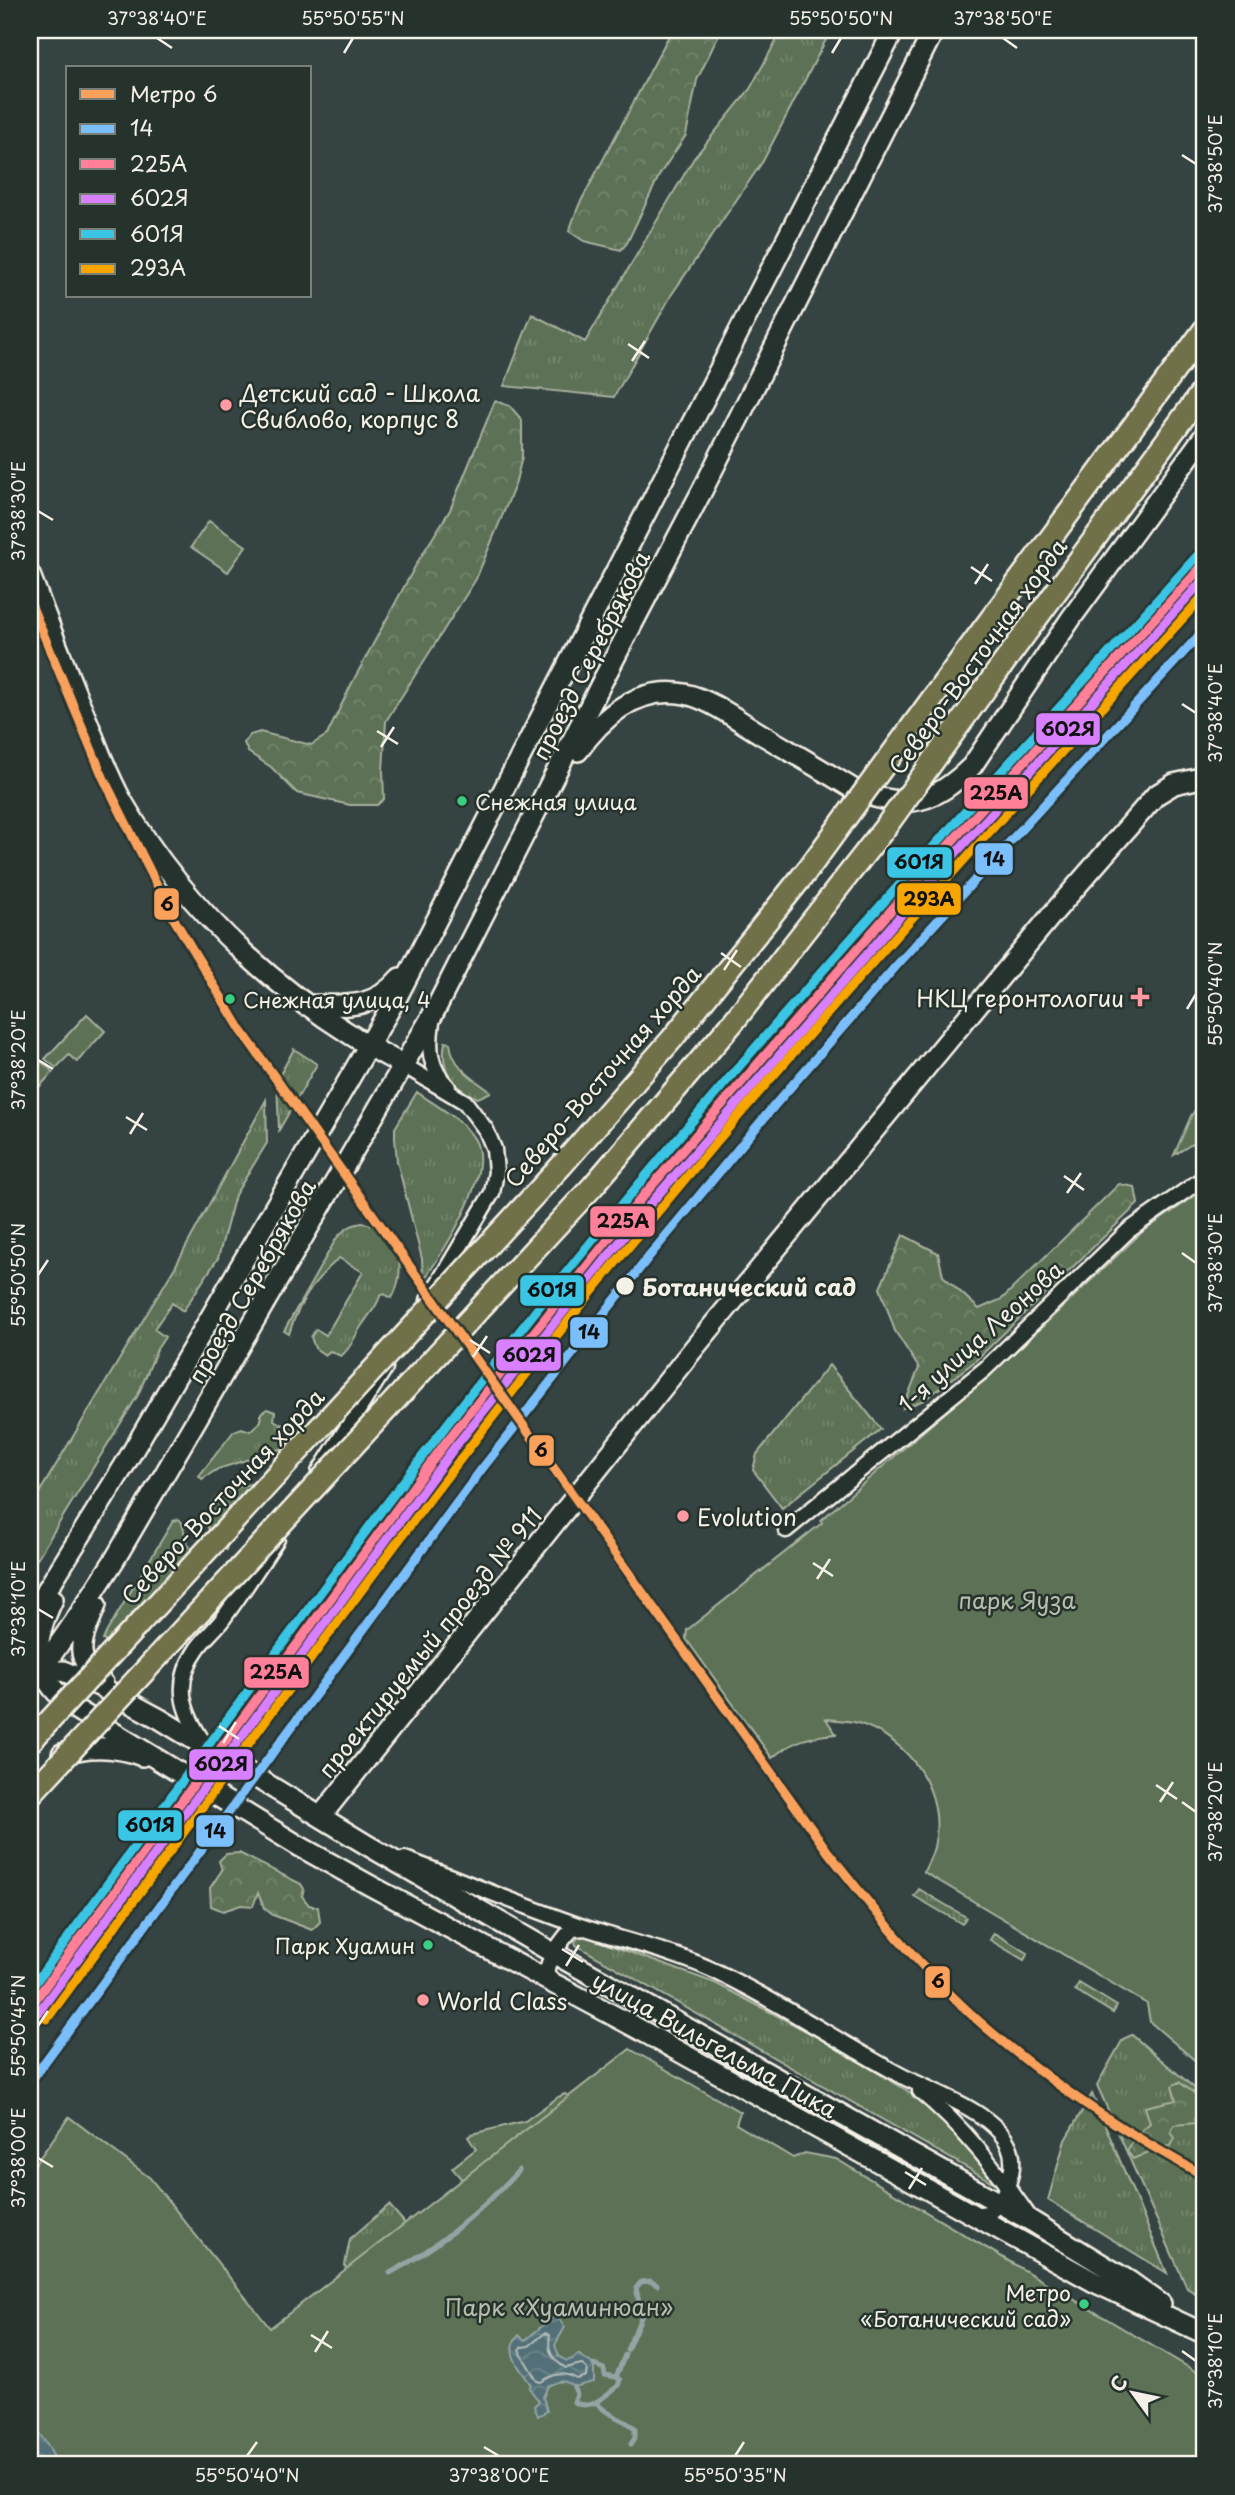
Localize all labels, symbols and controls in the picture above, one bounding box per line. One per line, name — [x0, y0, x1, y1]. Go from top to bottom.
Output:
text: 37°38'40"E — [107, 4, 207, 31]
text: 55°50'55"N — [301, 4, 405, 31]
text: 55°50'50"N — [789, 4, 893, 31]
text: 37°38'50"E — [953, 4, 1053, 31]
legend — [66, 66, 312, 298]
text: Метро 6 — [130, 77, 217, 109]
text: 14 — [130, 111, 153, 143]
text: 37°38'50"E — [1201, 114, 1228, 214]
text: 225А — [130, 147, 187, 179]
text: 602Я — [130, 181, 189, 213]
text: 601Я — [130, 217, 184, 249]
text: 293А — [130, 251, 186, 283]
place label: Детский сад - Школа Свиблово, корпус 8 — [239, 375, 481, 436]
marker: Детский сад - Школа Свиблово, корпус 8 — [218, 397, 234, 413]
text: 37°38'30"E — [4, 461, 31, 561]
street label: Северо-Восточная хорда — [879, 530, 1075, 781]
street label: проезд Серебрякова — [522, 543, 658, 766]
text: 37°38'40"E — [1201, 663, 1228, 763]
line badge: 602Я — [1035, 712, 1101, 746]
text: 602Я — [1041, 714, 1095, 742]
line badge: 225А — [963, 776, 1029, 810]
text: 225А — [970, 778, 1022, 806]
place label: Снежная улица — [475, 785, 637, 817]
marker: Снежная улица — [455, 794, 469, 808]
line badge: 14 — [974, 842, 1014, 876]
text: 14 — [983, 844, 1005, 872]
line badge: 601Я — [886, 846, 953, 879]
text: 601Я — [894, 847, 944, 875]
line badge: 293А — [896, 882, 962, 916]
text: 293А — [903, 884, 955, 912]
line badge: 6 — [153, 887, 180, 921]
text: 6 — [160, 889, 174, 917]
text: 55°50'40"N — [1201, 941, 1228, 1047]
street label: Северо-Восточная хорда — [495, 957, 709, 1195]
place label: НКЦ геронтологии — [916, 980, 1124, 1015]
place label: Снежная улица, 4 — [243, 983, 431, 1015]
marker: НКЦ геронтологии — [1130, 987, 1150, 1007]
marker: Снежная улица, 4 — [223, 992, 237, 1006]
text: 37°38'20"E — [4, 1010, 31, 1110]
street label: проезд Серебрякова — [178, 1172, 324, 1390]
line badge: 225А — [589, 1205, 656, 1238]
text: 225А — [597, 1206, 649, 1234]
text: 37°38'30"E — [1201, 1213, 1228, 1313]
text: 55°50'50"N — [4, 1223, 31, 1327]
street label: 1-я улица Леонова — [889, 1251, 1071, 1420]
place label: Ботанический сад — [642, 1269, 856, 1304]
line badge: 601Я — [519, 1274, 585, 1307]
text: 601Я — [527, 1275, 577, 1303]
marker: Ботанический сад — [614, 1275, 636, 1297]
line badge: 14 — [569, 1316, 609, 1349]
text: 14 — [578, 1317, 600, 1345]
line badge: 602Я — [495, 1338, 562, 1372]
text: 602Я — [502, 1340, 556, 1368]
street label: Северо-Восточная хорда — [112, 1379, 332, 1612]
line badge: 6 — [528, 1434, 555, 1467]
text: 6 — [534, 1435, 548, 1463]
street label: проектируемый проезд № 911 — [308, 1499, 550, 1785]
place label: Evolution — [697, 1499, 797, 1534]
marker: Evolution — [675, 1508, 691, 1524]
text: 37°38'10"E — [4, 1561, 31, 1657]
park label: парк Яуза — [958, 1582, 1076, 1617]
line badge: 225А — [243, 1656, 310, 1689]
text: 225А — [250, 1657, 302, 1685]
line badge: 602Я — [188, 1748, 254, 1781]
text: 602Я — [194, 1749, 248, 1777]
text: 37°38'20"E — [1201, 1762, 1228, 1862]
line badge: 601Я — [117, 1809, 183, 1842]
text: 601Я — [125, 1810, 175, 1838]
line badge: 14 — [195, 1814, 235, 1848]
text: 14 — [204, 1816, 226, 1844]
place label: Парк Хуамин — [275, 1929, 415, 1961]
marker: Парк Хуамин — [421, 1938, 435, 1952]
street label: улица Вильгельма Пика — [586, 1962, 844, 2126]
line badge: 6 — [924, 1965, 951, 1999]
text: 6 — [931, 1966, 945, 1994]
text: 55°50'45"N — [4, 1974, 31, 2078]
place label: World Class — [437, 1983, 568, 2018]
marker: World Class — [415, 1992, 431, 2008]
text: 37°38'00"E — [4, 2107, 31, 2209]
place label: Метро «Ботанический сад» — [860, 2276, 1071, 2334]
park label: Парк «Хуаминюан» — [445, 2289, 673, 2324]
marker: Метро «Ботанический сад» — [1077, 2297, 1091, 2311]
text: 37°38'10"E — [1201, 2313, 1228, 2409]
north arrow — [1098, 2358, 1168, 2428]
text: С — [1102, 2370, 1134, 2397]
text: 55°50'40"N — [194, 2461, 300, 2488]
text: 37°38'00"E — [448, 2461, 550, 2488]
text: 55°50'35"N — [683, 2461, 787, 2488]

